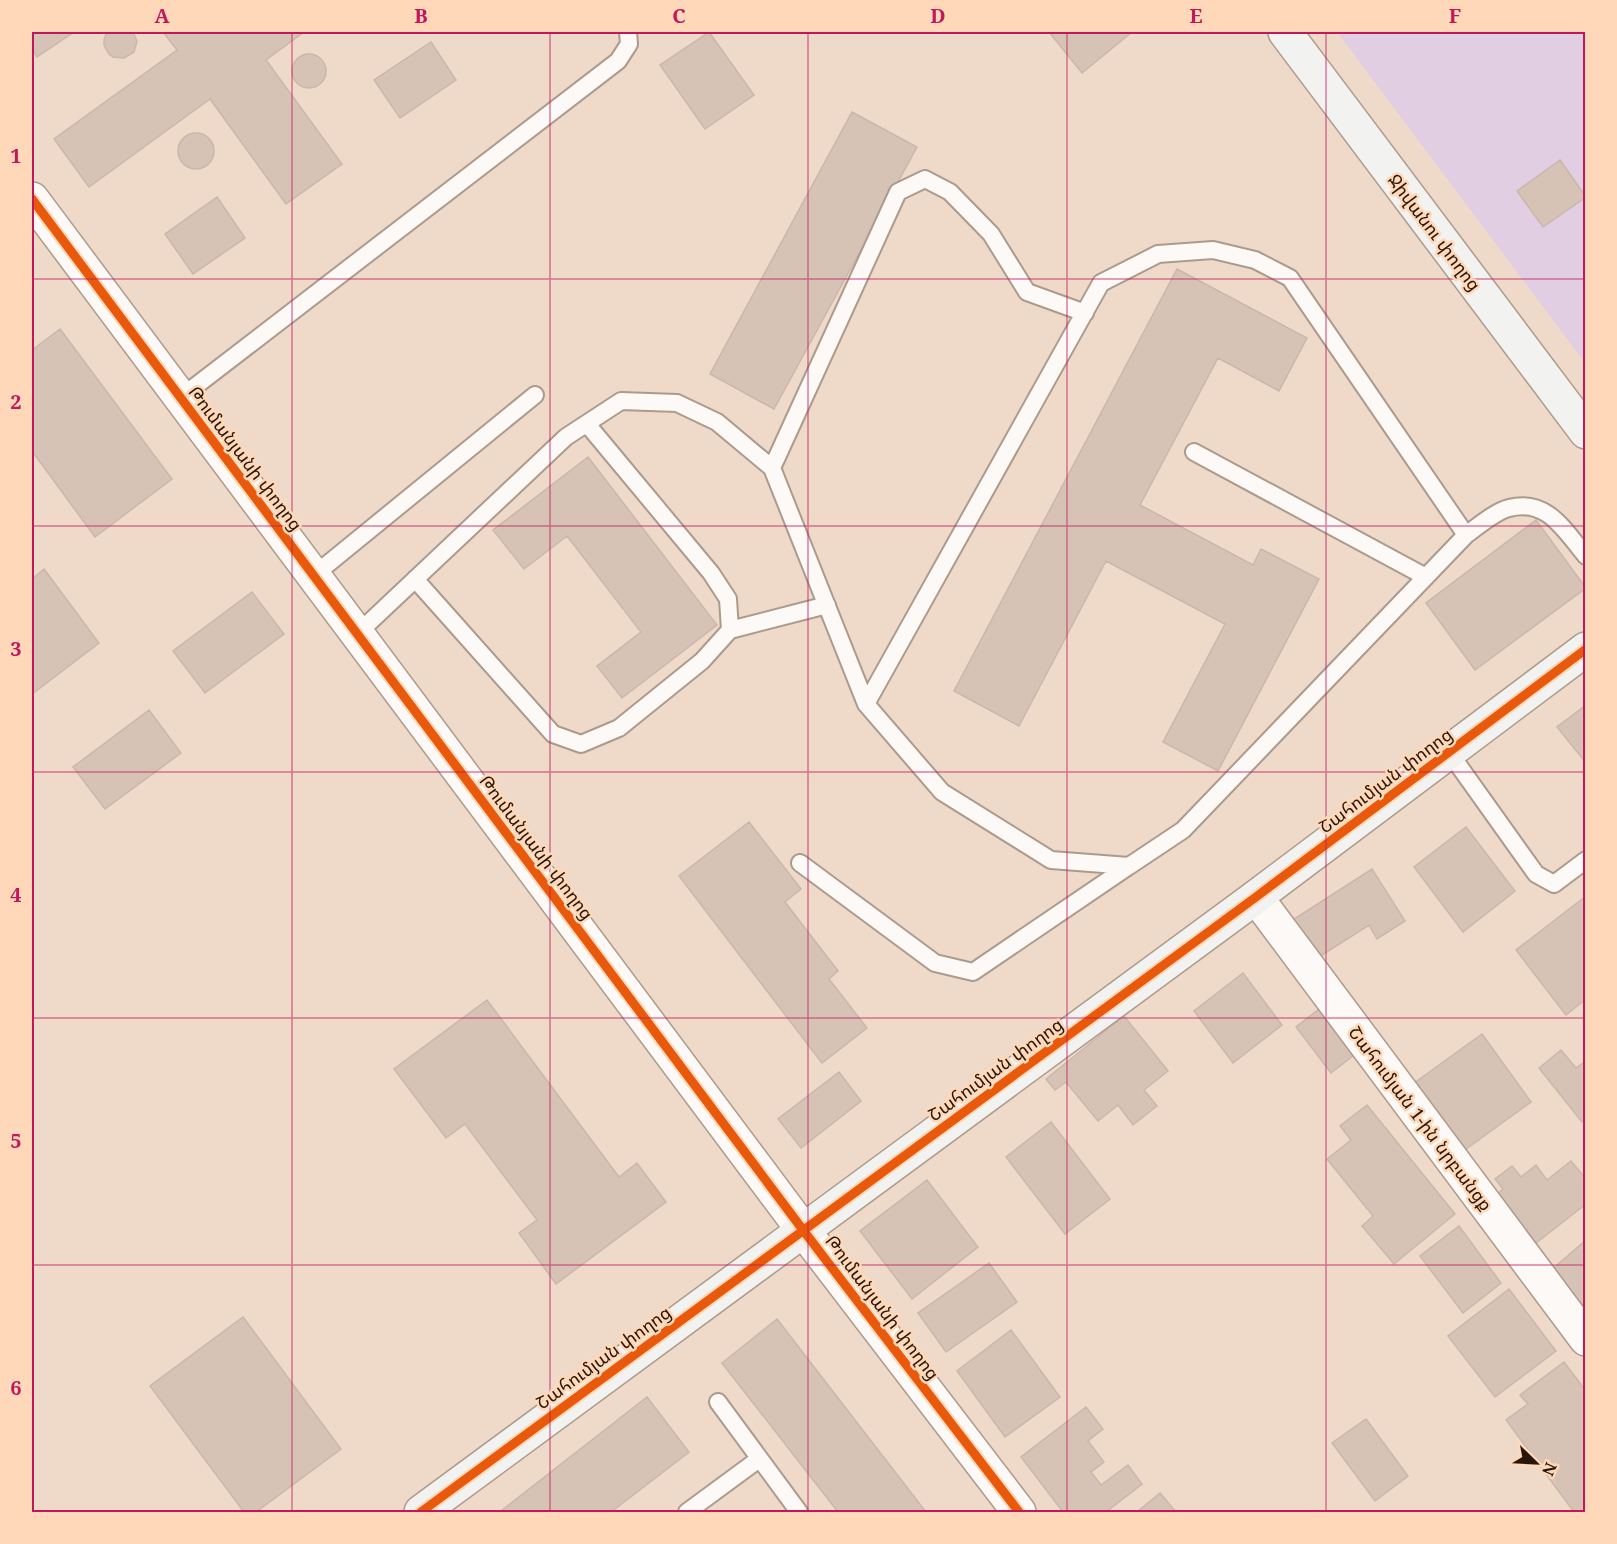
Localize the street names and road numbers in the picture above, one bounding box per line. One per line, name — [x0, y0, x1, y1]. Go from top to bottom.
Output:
street label: Ջիվանու փողոց — [1383, 169, 1487, 295]
street label: Թումանյանի փողոց — [183, 381, 309, 535]
street label: Շահումյան փողոց — [1313, 722, 1457, 838]
street label: Թումանյանի փողոց — [474, 770, 600, 924]
street label: Շահումյան փողոց — [923, 1012, 1067, 1126]
street label: Շահումյան 1-ին նրբանցք — [1344, 1021, 1498, 1215]
street label: Թումանյանի փողոց — [820, 1230, 946, 1384]
street label: Շահումյան փողոց — [531, 1300, 675, 1414]

